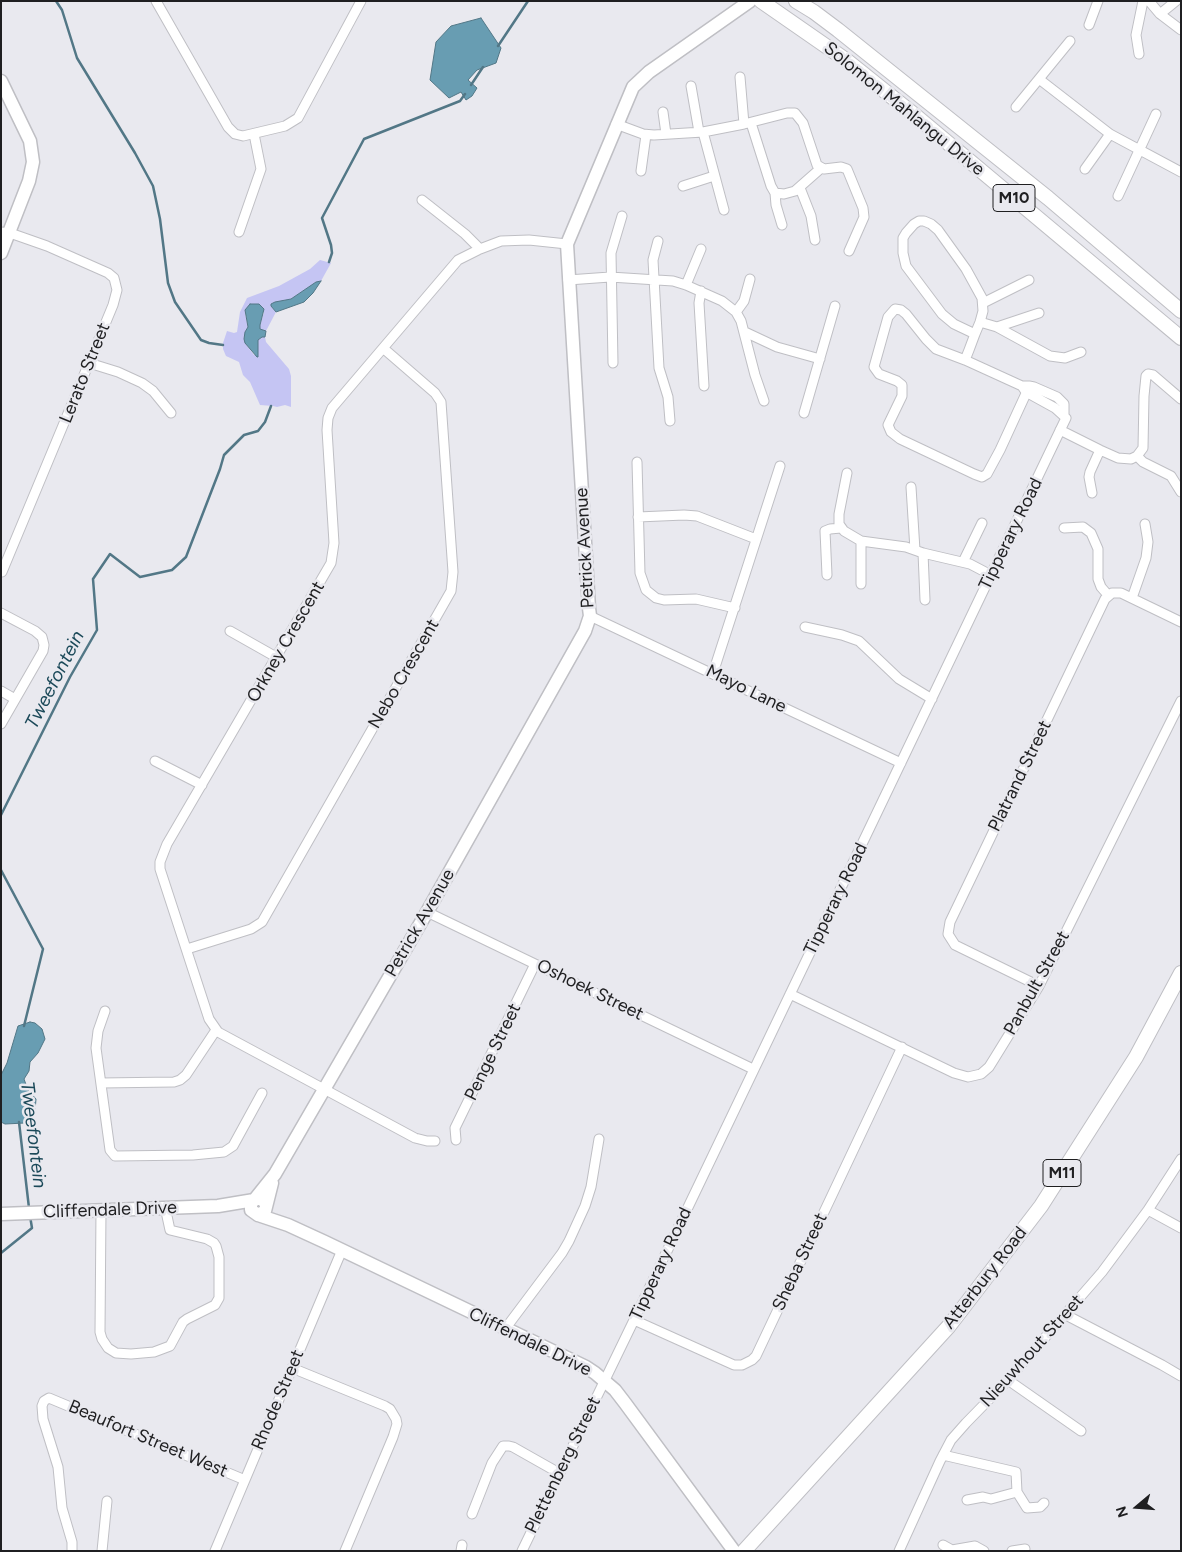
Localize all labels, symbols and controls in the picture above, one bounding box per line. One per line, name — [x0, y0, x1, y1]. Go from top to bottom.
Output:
street label: Solomon Mahlangu Drive — [819, 38, 989, 180]
road number: M10 — [993, 184, 1035, 212]
street label: Lerato Street — [55, 320, 115, 426]
street label: Tipperary Road — [975, 474, 1047, 594]
street label: Petrick Avenue — [571, 487, 599, 609]
street label: Orkney Crescent — [243, 578, 329, 706]
street label: Nebo Crescent — [364, 615, 444, 733]
water label: Tweefontein — [21, 627, 89, 733]
street label: Mayo Lane — [702, 660, 790, 718]
street label: Platrand Street — [984, 717, 1056, 835]
street label: Tipperary Road — [800, 839, 872, 959]
street label: Petrick Avenue — [380, 865, 460, 981]
street label: Panbult Street — [1000, 927, 1074, 1039]
street label: Oshoek Street — [533, 955, 647, 1025]
street label: Penge Street — [460, 1000, 526, 1104]
water label: Tweefontein — [15, 1080, 51, 1190]
road number: M11 — [1043, 1160, 1081, 1186]
street label: Cliffendale Drive — [43, 1197, 177, 1223]
street label: Tipperary Road — [625, 1204, 697, 1324]
street label: Sheba Street — [768, 1210, 832, 1314]
street label: Atterbury Road — [938, 1223, 1032, 1333]
street label: Nieuwhout Street — [976, 1290, 1088, 1412]
street label: Cliffendale Drive — [465, 1303, 595, 1381]
street label: Rhode Street — [247, 1347, 309, 1453]
street label: Plettenberg Street — [521, 1393, 605, 1537]
street label: Beaufort Street West — [65, 1396, 231, 1482]
north arrow — [1112, 1482, 1162, 1532]
text: N — [1113, 1504, 1132, 1520]

